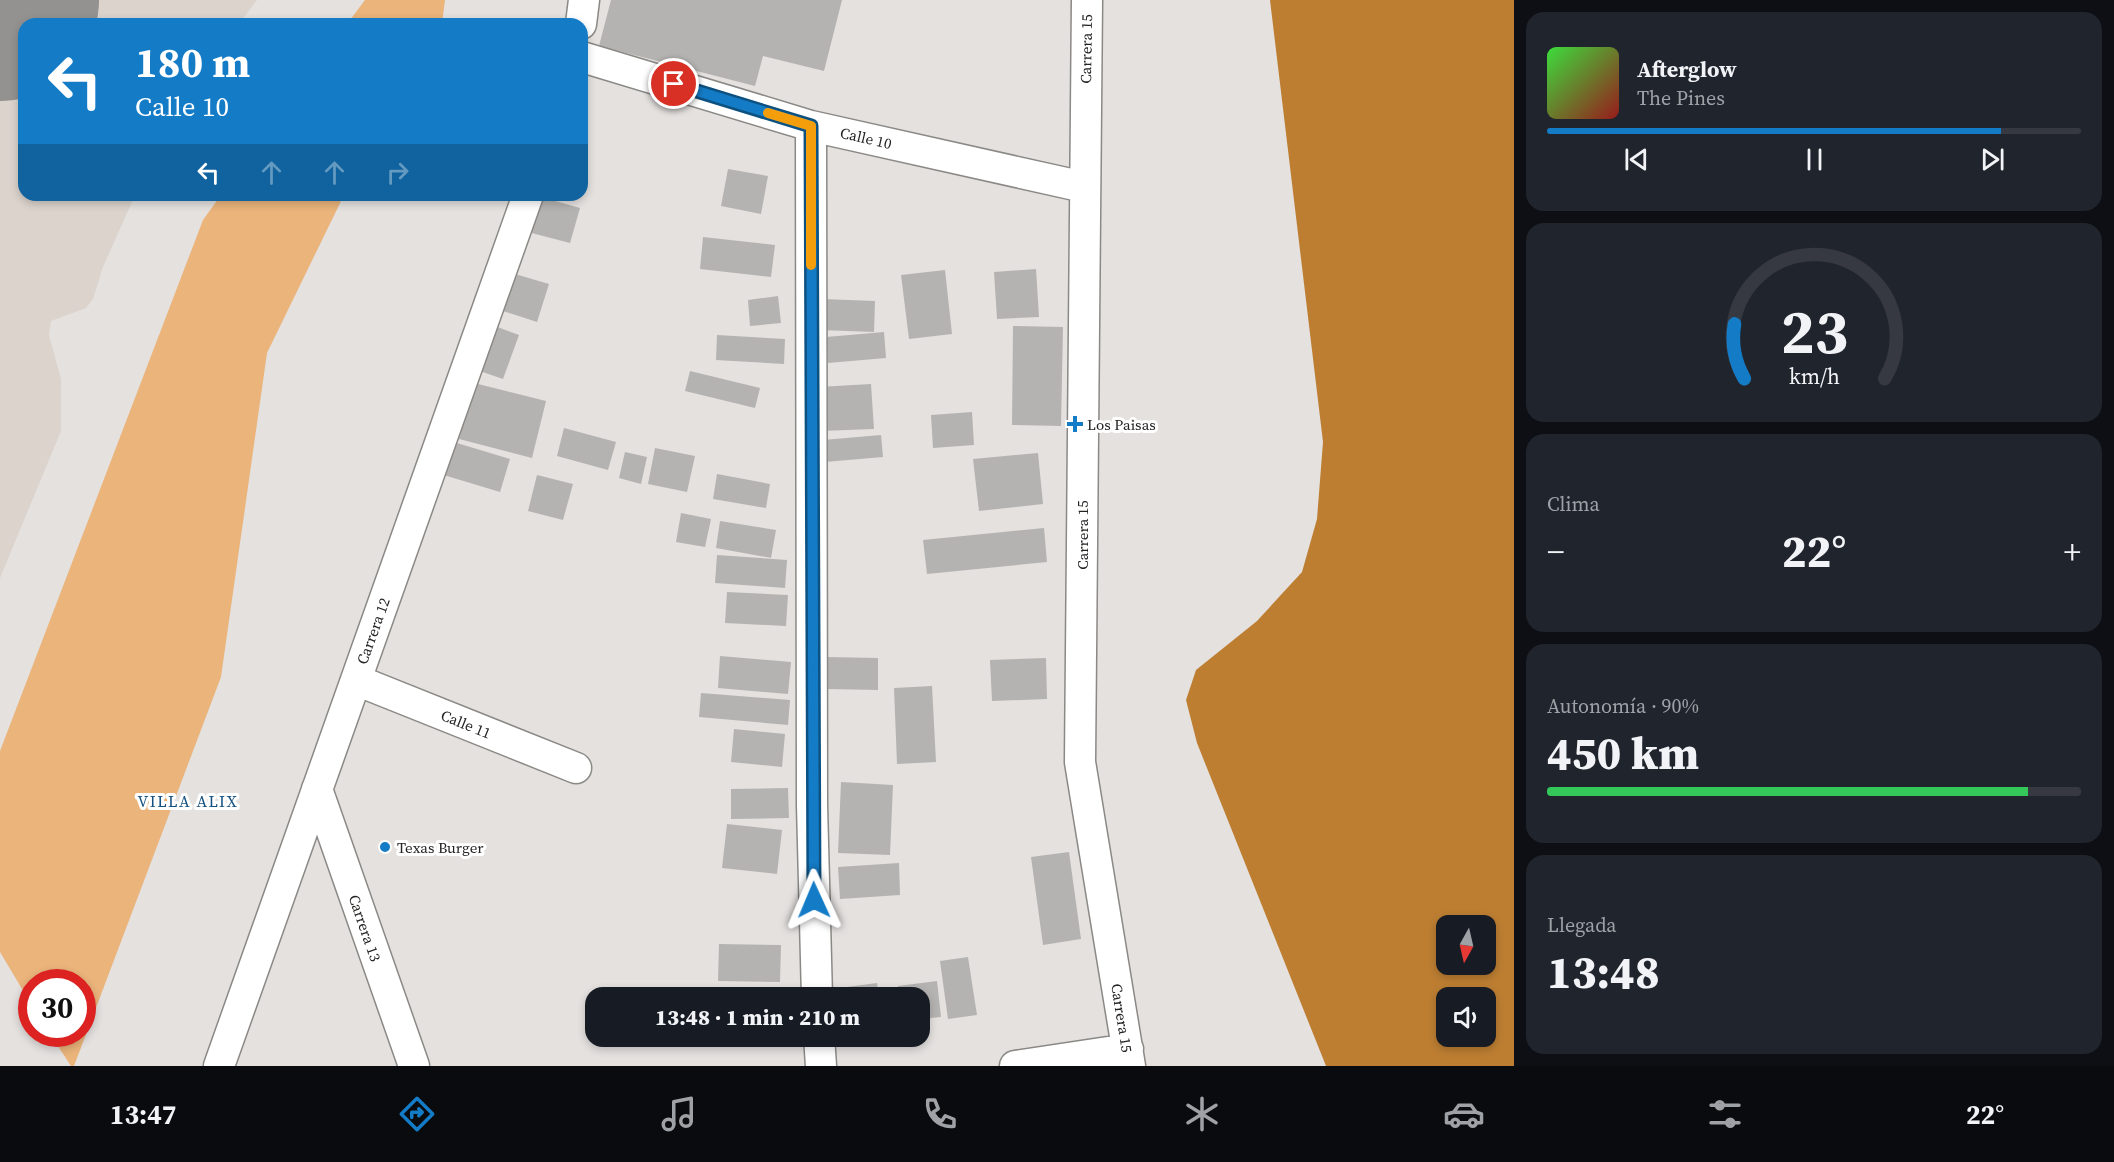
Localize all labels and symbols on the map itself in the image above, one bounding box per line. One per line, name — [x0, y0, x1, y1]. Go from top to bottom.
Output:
street label: Carrera 15 — [1075, 14, 1097, 84]
pin — [648, 58, 699, 109]
street label: Calle 10 — [838, 122, 894, 154]
place label: Los Paisas — [1087, 414, 1156, 435]
marker: Los Paisas — [1068, 417, 1082, 431]
street label: Carrera 15 — [1072, 500, 1093, 570]
street label: Carrera 12 — [351, 595, 395, 667]
street label: Calle 11 — [438, 704, 494, 744]
district label: VILLA ALIX — [138, 790, 238, 812]
place label: Texas Burger — [397, 837, 484, 858]
marker: Texas Burger — [378, 840, 392, 854]
position arrow — [782, 868, 846, 932]
street label: Carrera 13 — [344, 892, 386, 964]
north arrow — [1436, 915, 1496, 975]
speed limit sign: 30 — [18, 969, 96, 1047]
street label: Carrera 15 — [1106, 982, 1138, 1054]

